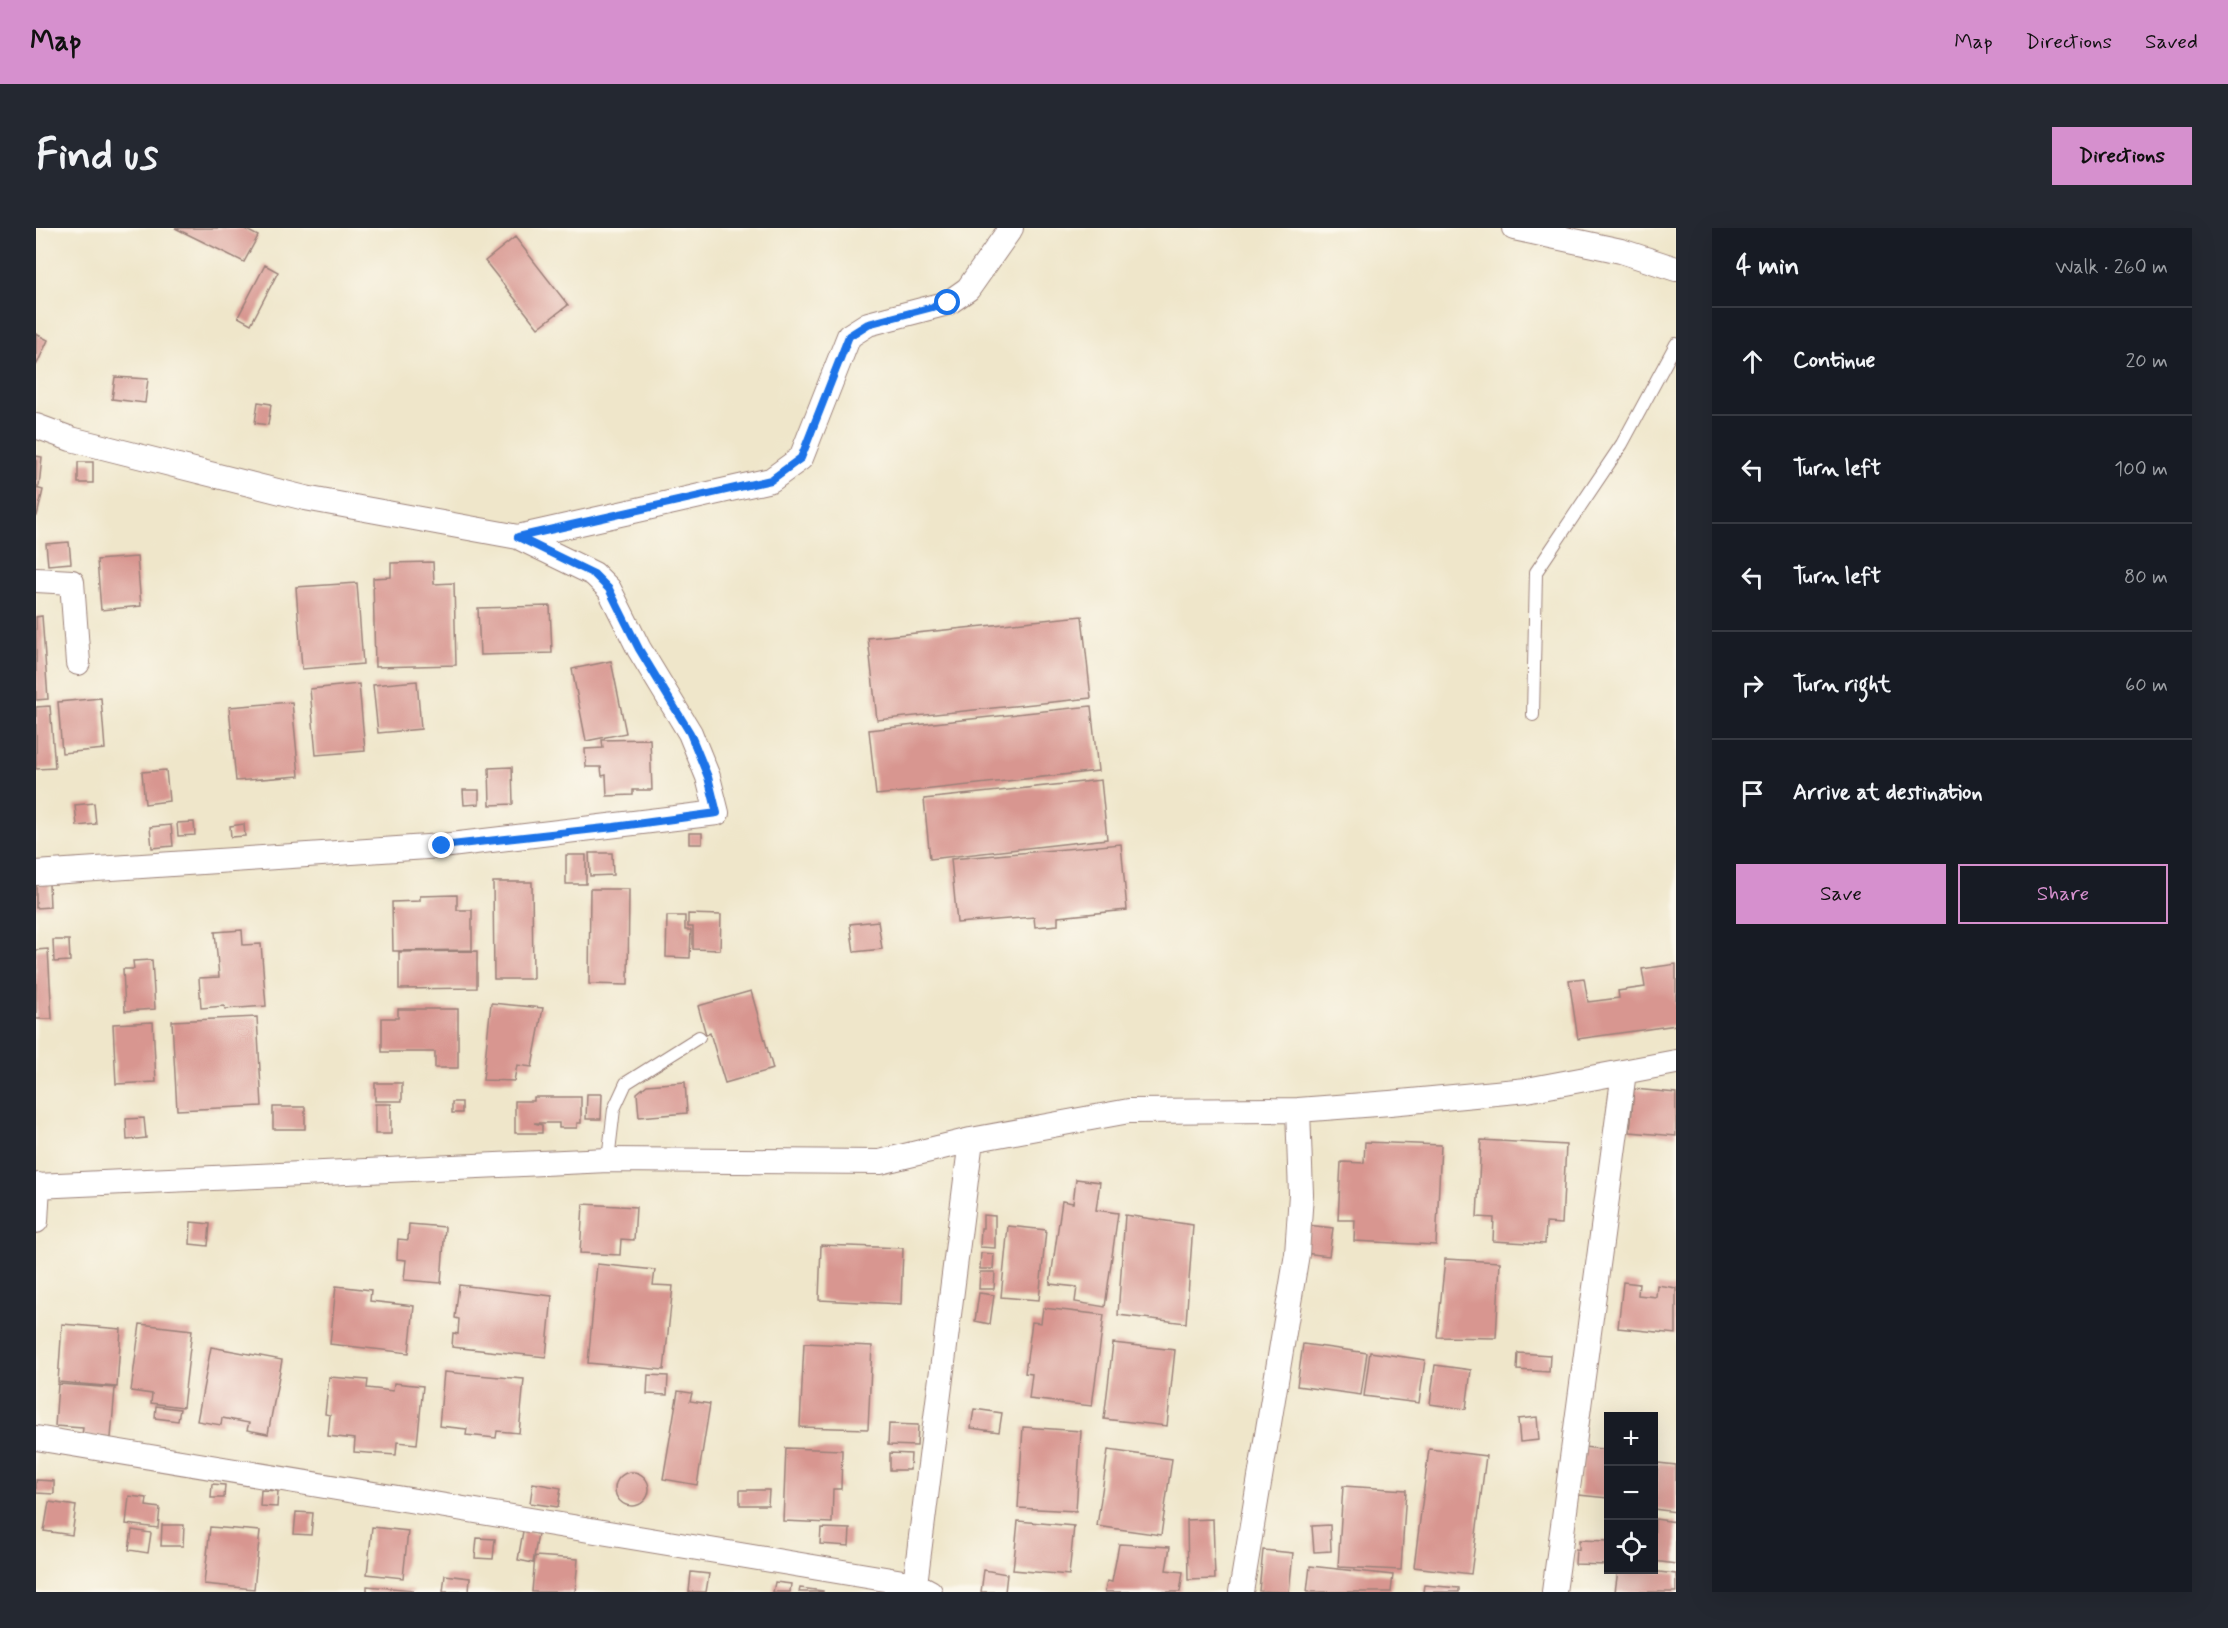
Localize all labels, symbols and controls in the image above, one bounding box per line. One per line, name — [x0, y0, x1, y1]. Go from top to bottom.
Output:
text: Map — [30, 24, 81, 61]
text: Map — [1954, 28, 1993, 56]
text: Directions — [2026, 28, 2112, 56]
text: Saved — [2145, 28, 2198, 56]
button: Directions — [2052, 127, 2192, 185]
text: Find us — [36, 129, 158, 184]
text: 4 min — [1736, 250, 1799, 284]
text: Walk · 260 m — [2055, 254, 2168, 281]
route start — [934, 289, 960, 315]
icon: ahead — [1736, 345, 1769, 378]
text: Continue — [1793, 347, 1875, 375]
text: 20 m — [2125, 348, 2168, 375]
icon: left — [1736, 453, 1769, 486]
text: Turn left — [1793, 455, 1881, 483]
text: 100 m — [2114, 456, 2168, 483]
icon: left — [1736, 561, 1769, 594]
text: Turn left — [1793, 563, 1881, 591]
text: 80 m — [2124, 564, 2168, 591]
icon: right — [1736, 669, 1769, 702]
text: Turn right — [1793, 671, 1891, 699]
text: 60 m — [2125, 672, 2168, 699]
icon: arrive — [1736, 777, 1769, 810]
text: Arrive at destination — [1793, 779, 1983, 807]
route end — [428, 832, 454, 858]
button: Save — [1736, 864, 1946, 924]
button: Share — [1958, 864, 2168, 924]
map controls — [1604, 1412, 1658, 1574]
button: + — [1604, 1412, 1658, 1466]
button: − — [1604, 1466, 1658, 1520]
button: locate — [1604, 1520, 1658, 1574]

